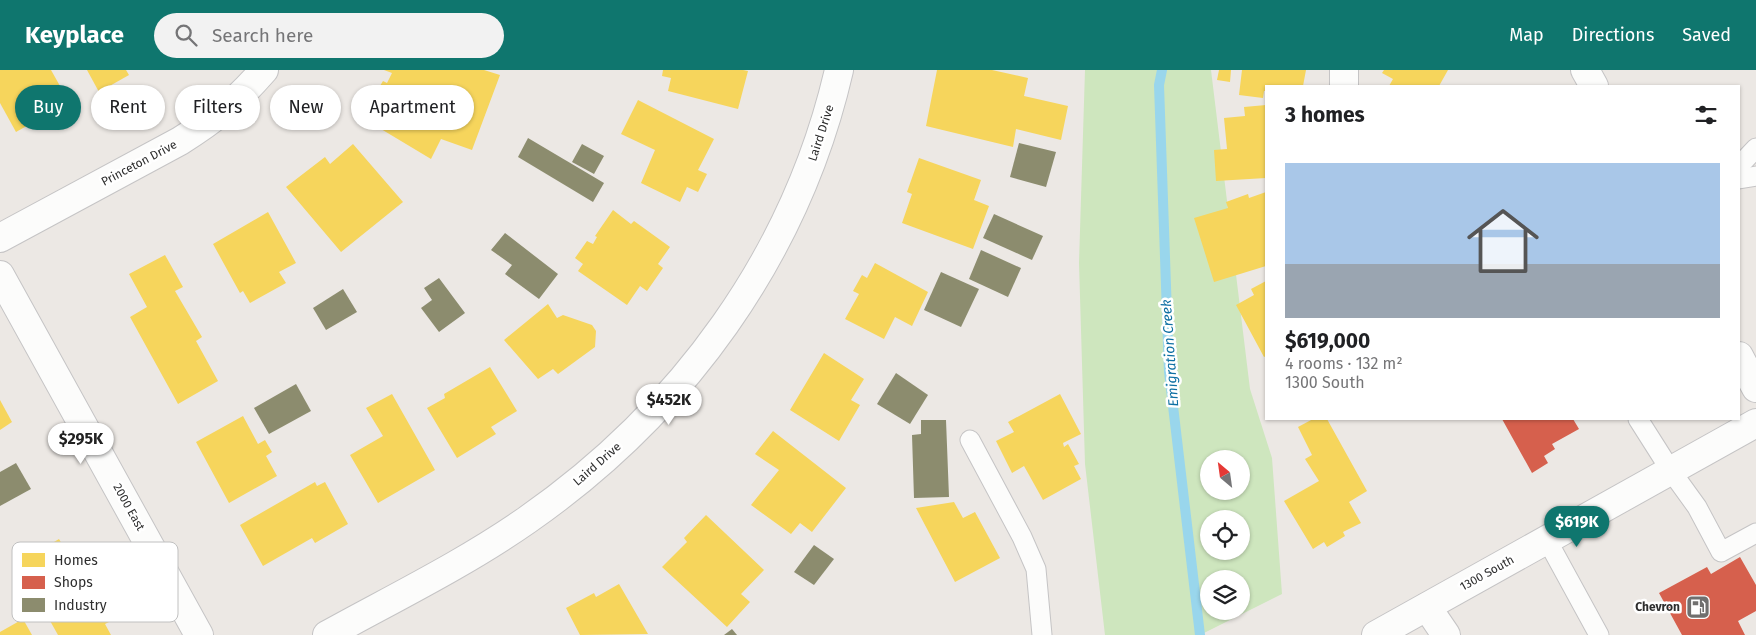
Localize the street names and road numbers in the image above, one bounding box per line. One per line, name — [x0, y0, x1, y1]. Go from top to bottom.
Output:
street label: Laird Drive — [805, 103, 837, 163]
street label: Princeton Drive — [99, 137, 179, 189]
street label: Laird Drive — [570, 440, 624, 488]
street label: 2000 East — [110, 481, 148, 534]
street label: 1300 South — [1458, 552, 1516, 594]

